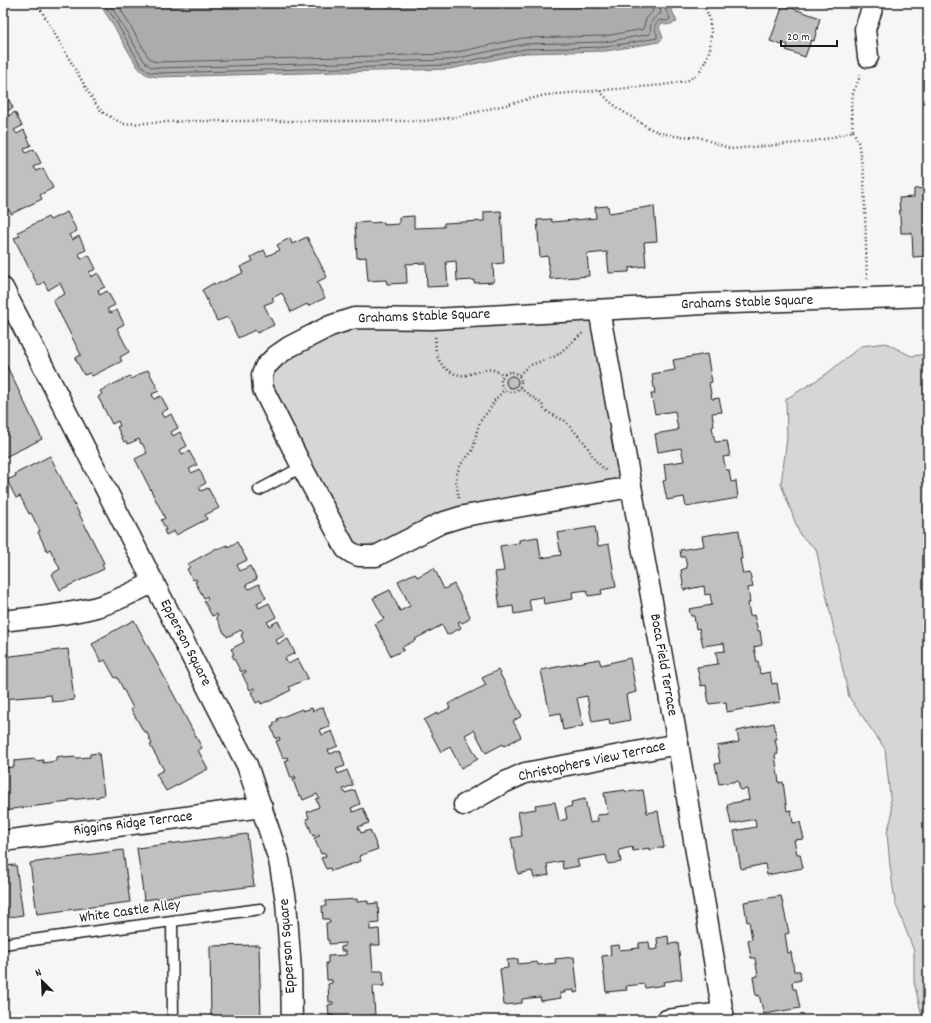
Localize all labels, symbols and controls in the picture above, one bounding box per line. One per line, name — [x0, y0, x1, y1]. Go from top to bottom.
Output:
scale bar — [781, 22, 837, 48]
text: 20 m — [787, 29, 810, 46]
street label: Grahams Stable Square — [680, 290, 814, 316]
street label: Grahams Stable Square — [357, 304, 491, 330]
street label: Epperson Square — [154, 596, 217, 691]
street label: Boca Field Terrace — [643, 612, 683, 718]
street label: Christophers View Terrace — [516, 736, 668, 788]
street label: Riggins Ridge Terrace — [72, 806, 194, 842]
street label: White Castle Alley — [78, 894, 183, 930]
street label: Epperson Square — [274, 897, 302, 994]
north arrow — [22, 961, 62, 1001]
text: N — [33, 965, 45, 982]

